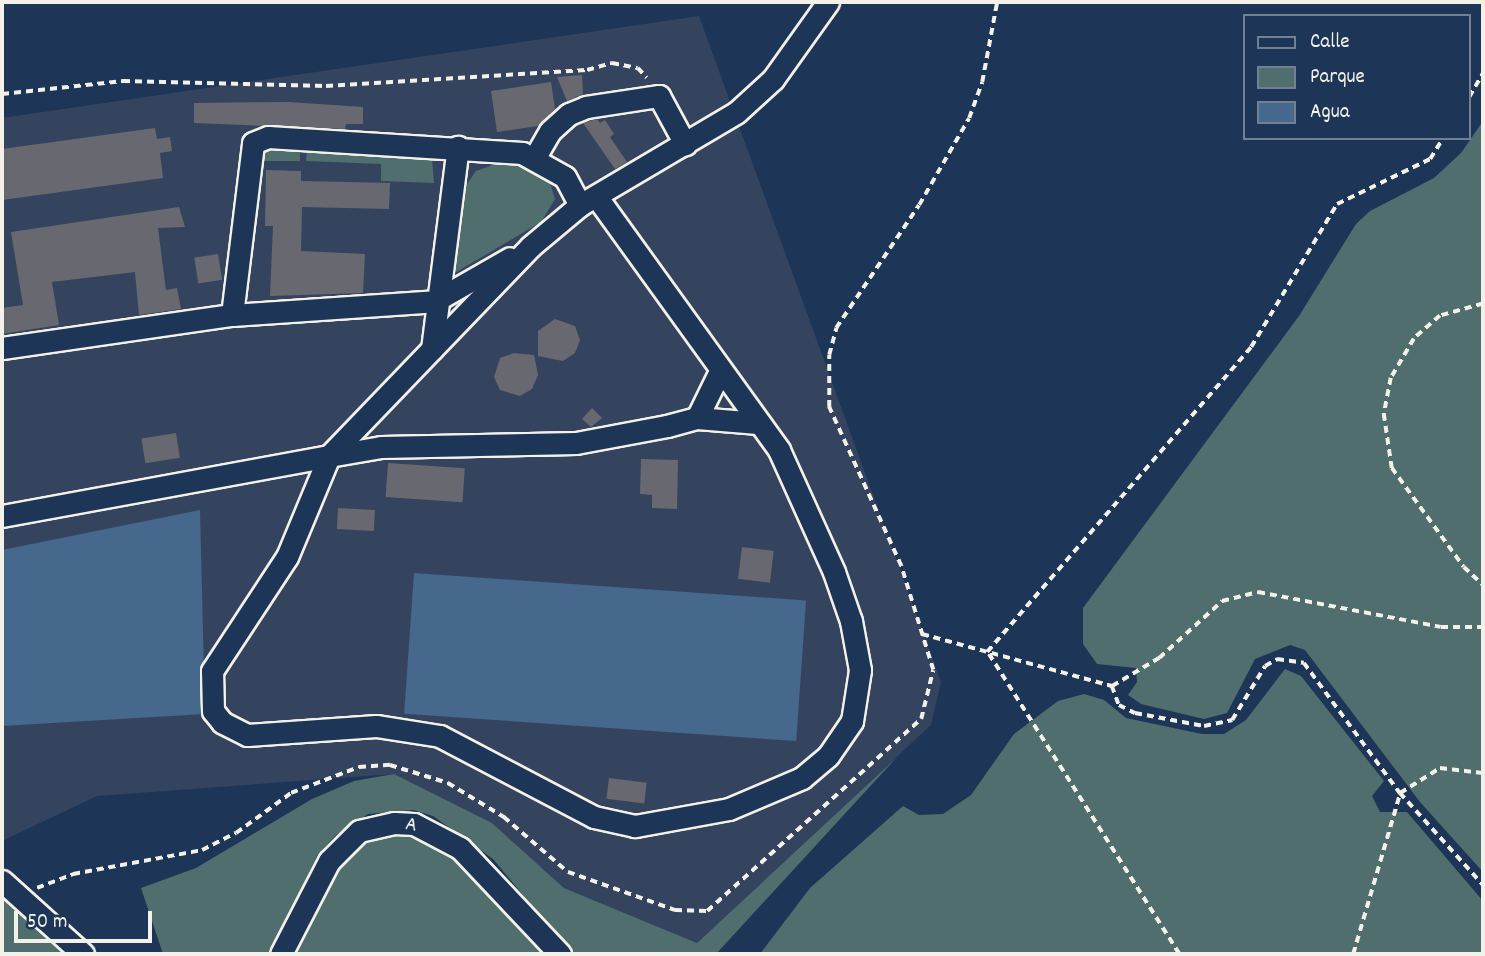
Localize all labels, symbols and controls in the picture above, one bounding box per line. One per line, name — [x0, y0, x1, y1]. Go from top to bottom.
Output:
legend — [1244, 14, 1471, 140]
text: Calle — [1310, 28, 1349, 58]
text: Parque — [1310, 63, 1365, 93]
text: Agua — [1310, 98, 1350, 128]
street label: A — [403, 813, 419, 839]
scale bar — [18, 897, 156, 941]
text: 50 m — [27, 908, 67, 938]

